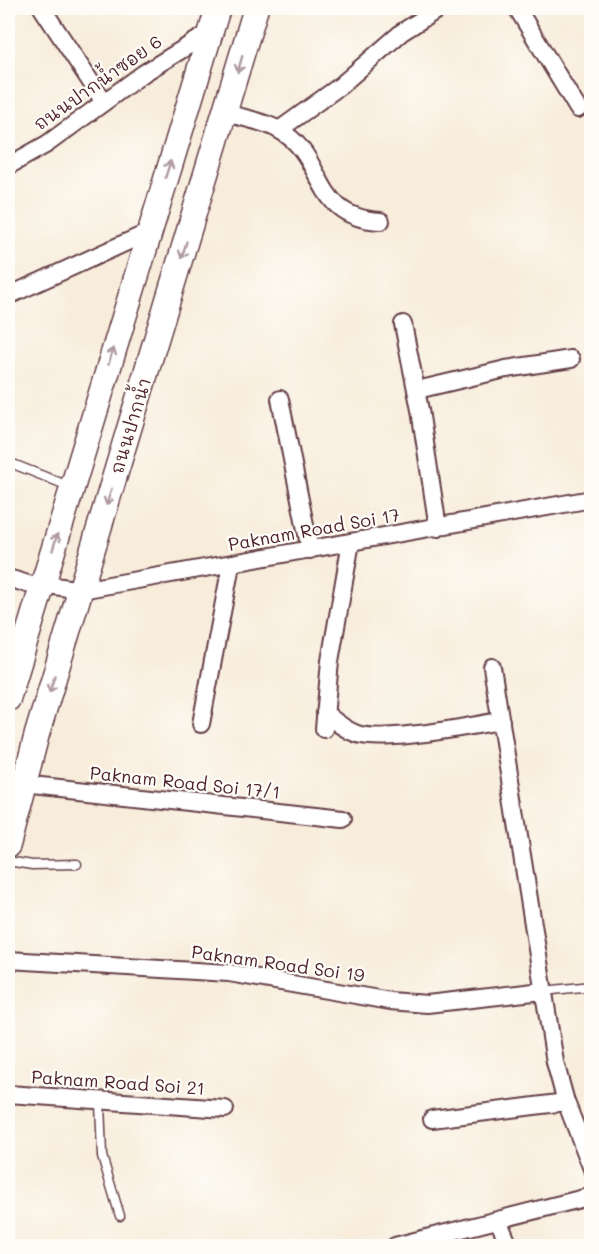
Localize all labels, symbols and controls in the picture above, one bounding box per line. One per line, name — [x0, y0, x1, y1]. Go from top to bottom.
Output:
street label: ถนนปากน้ำซอย 6 — [26, 26, 166, 135]
one-way arrow — [234, 54, 245, 73]
one-way arrow — [163, 160, 174, 179]
one-way arrow — [178, 240, 189, 259]
one-way arrow — [106, 347, 117, 366]
street label: ถนนปากน้ำ — [100, 374, 156, 477]
one-way arrow — [103, 487, 114, 506]
street label: Paknam Road Soi 17 — [226, 502, 401, 556]
one-way arrow — [50, 533, 61, 552]
one-way arrow — [46, 674, 57, 693]
street label: Paknam Road Soi 17/1 — [89, 760, 281, 804]
street label: Paknam Road Soi 19 — [190, 939, 367, 987]
street label: Paknam Road Soi 21 — [31, 1064, 206, 1100]

